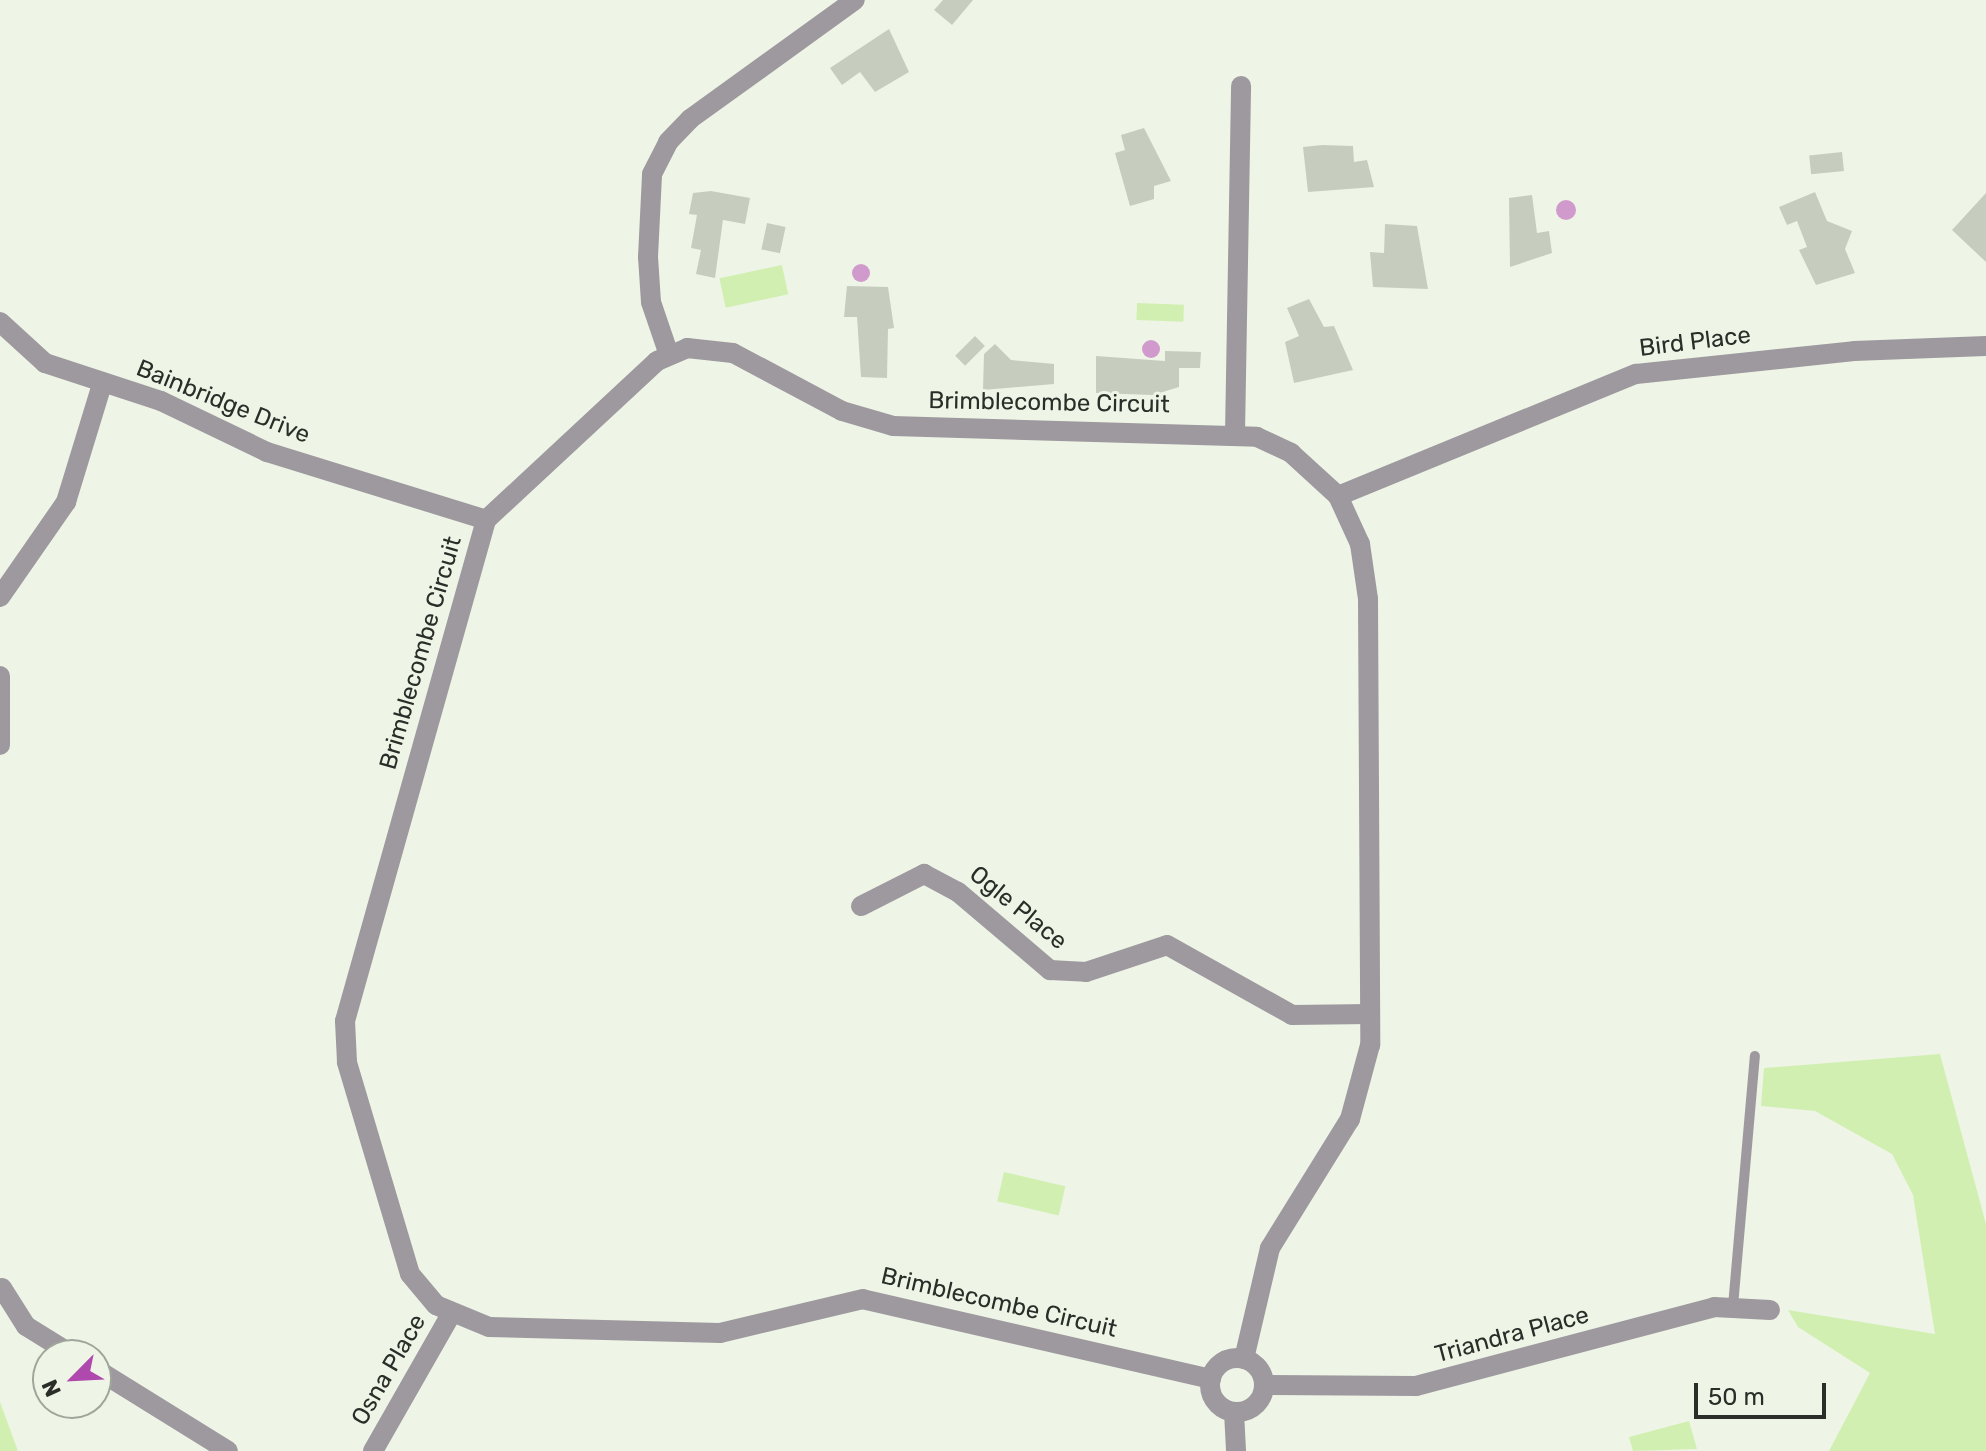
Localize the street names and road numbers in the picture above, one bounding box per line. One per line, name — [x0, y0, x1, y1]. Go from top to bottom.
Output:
street label: Bird Place — [1638, 321, 1752, 363]
street label: Bainbridge Drive — [132, 354, 314, 450]
street label: Brimblecombe Circuit — [928, 386, 1170, 420]
street label: Brimblecombe Circuit — [374, 533, 468, 773]
street label: Ogle Place — [964, 860, 1072, 956]
street label: Brimblecombe Circuit — [878, 1262, 1120, 1344]
street label: Triandra Place — [1432, 1301, 1592, 1369]
street label: Osna Place — [346, 1309, 432, 1431]

